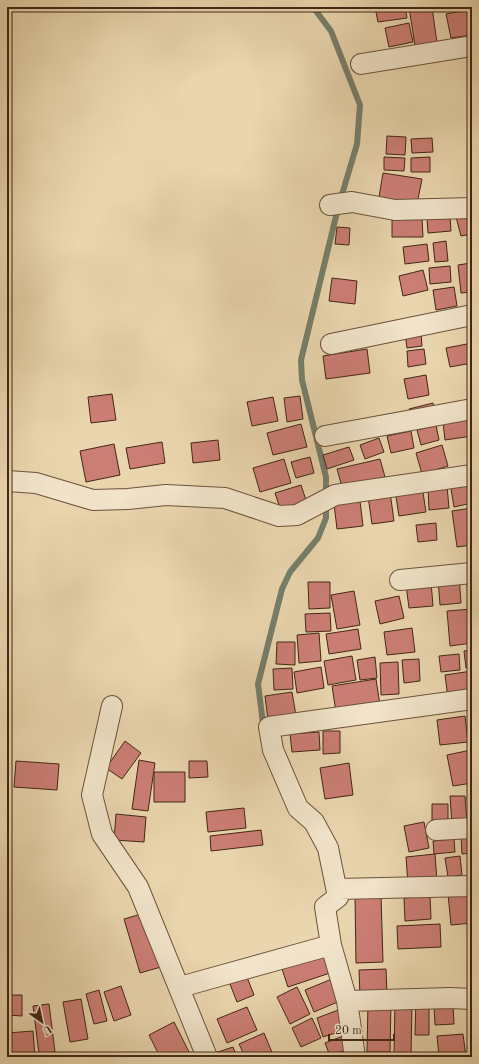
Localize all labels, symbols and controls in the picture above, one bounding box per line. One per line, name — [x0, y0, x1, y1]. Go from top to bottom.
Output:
north arrow — [22, 1002, 62, 1042]
scale bar — [329, 1016, 394, 1042]
text: U — [40, 1022, 53, 1036]
text: 20 m — [335, 1025, 362, 1037]

